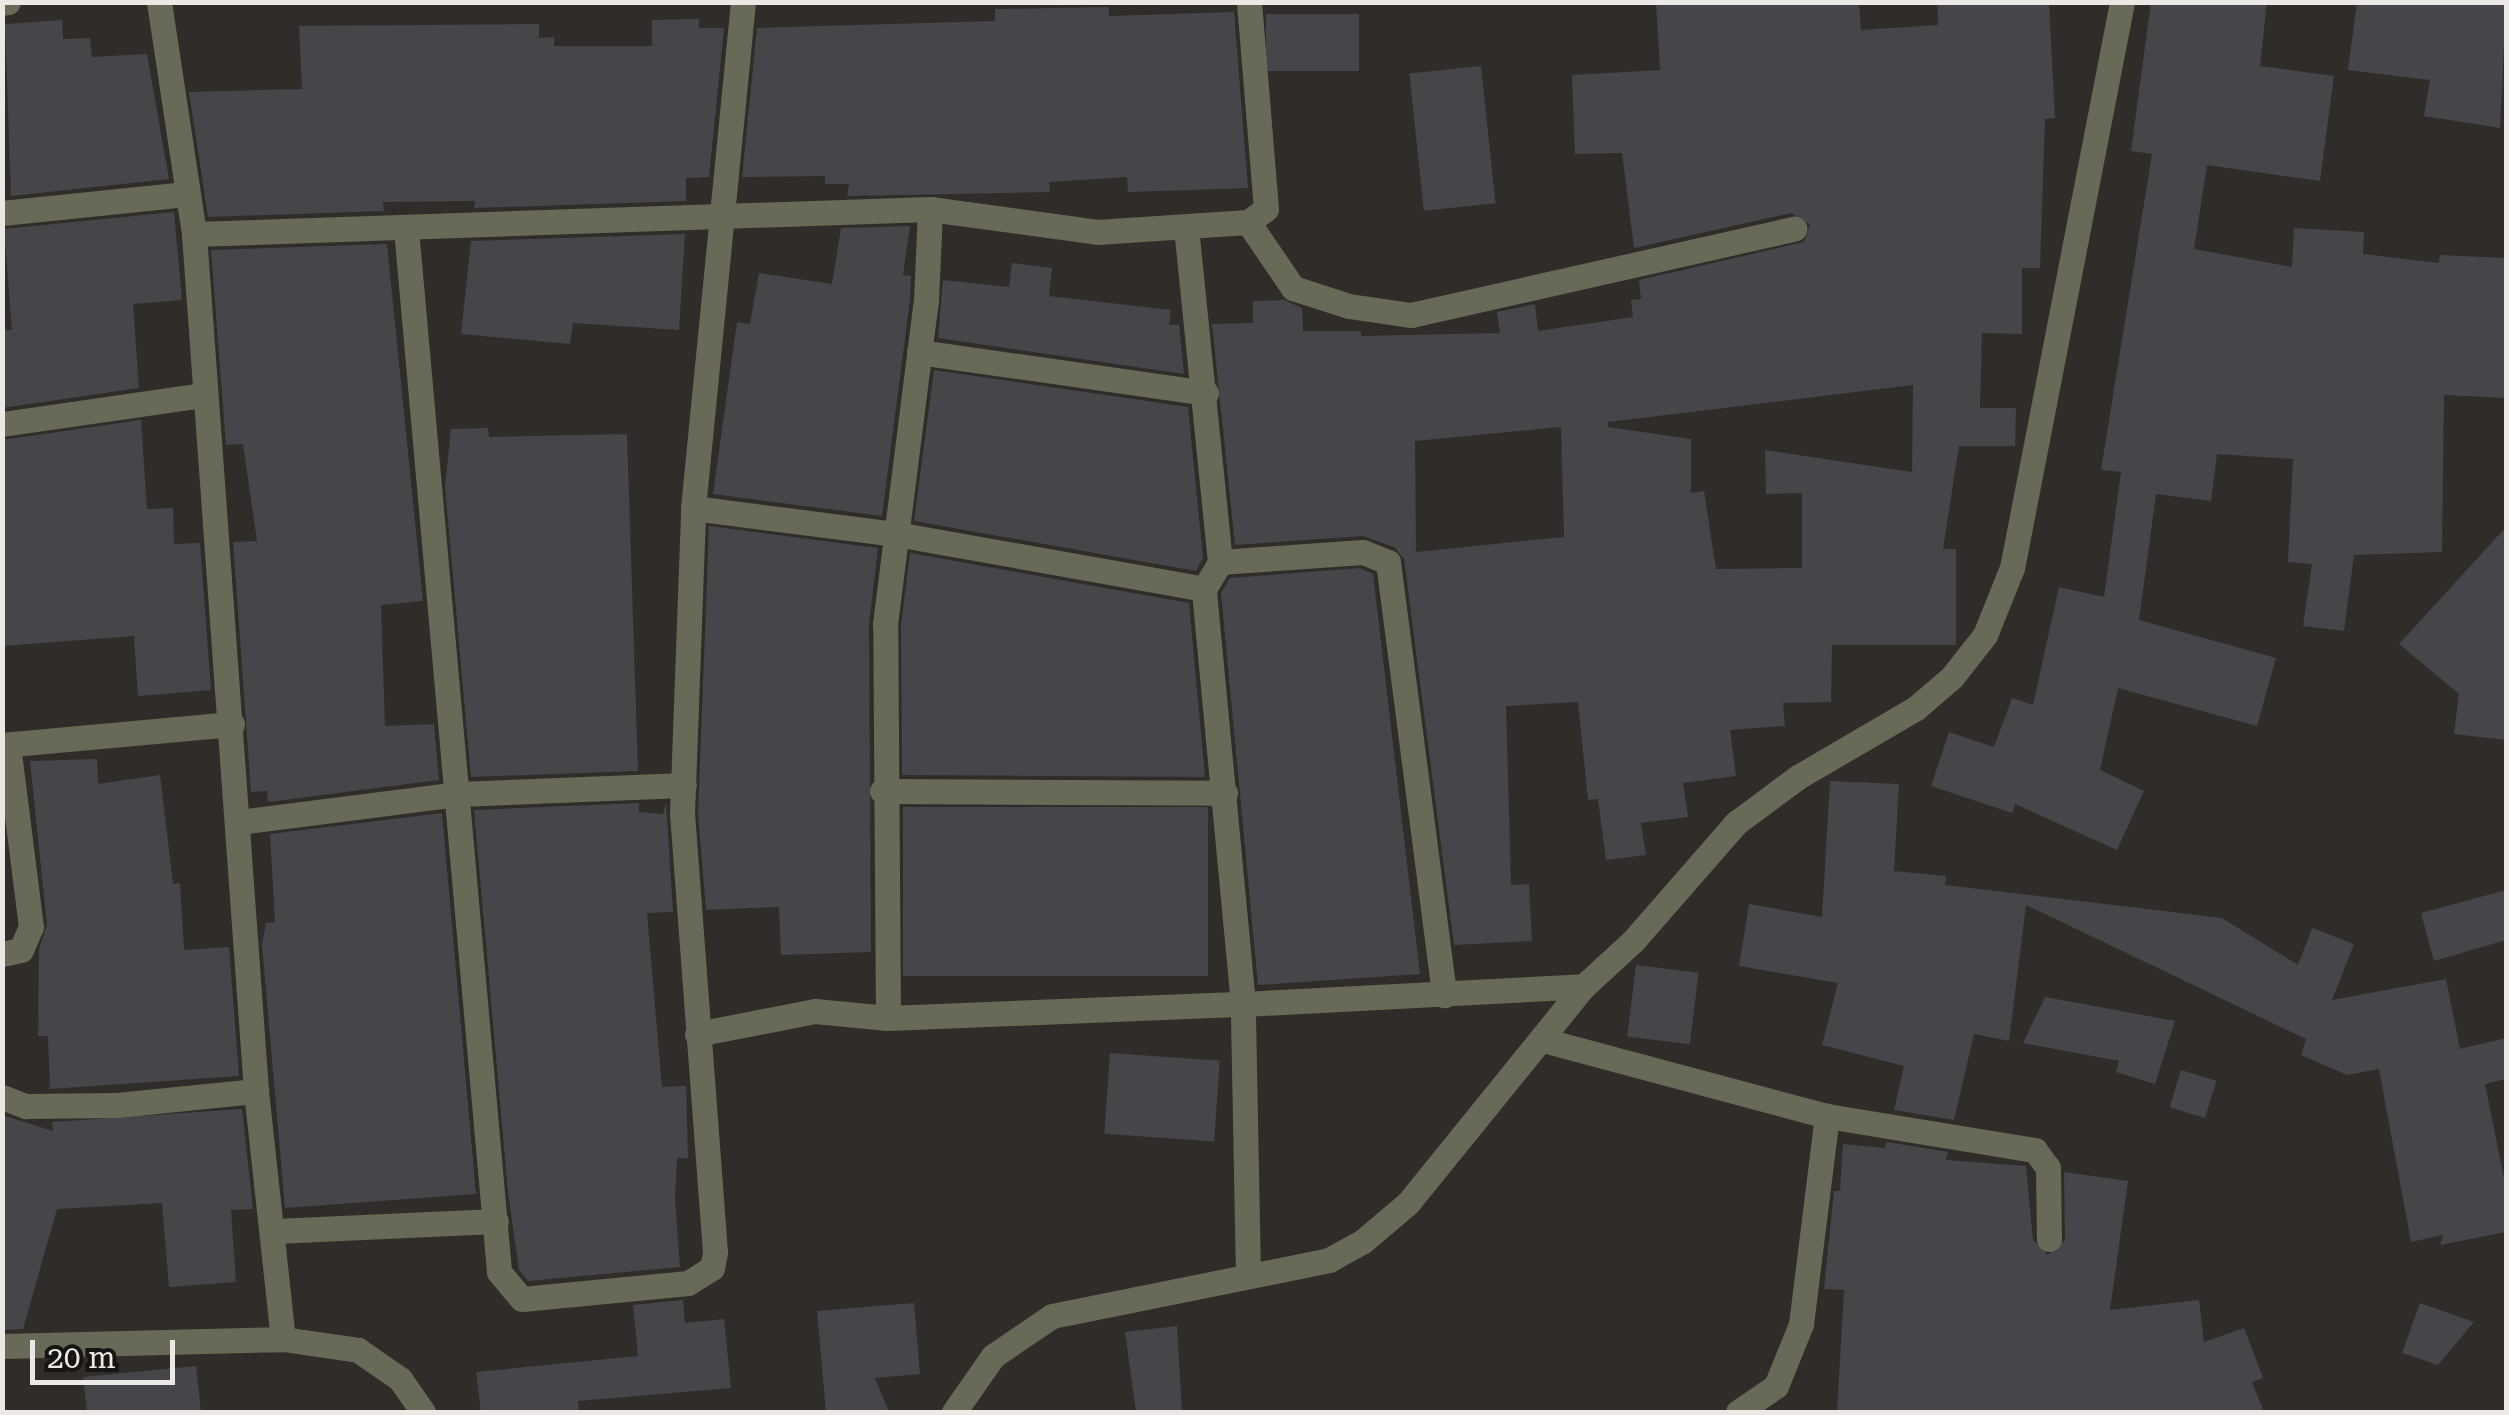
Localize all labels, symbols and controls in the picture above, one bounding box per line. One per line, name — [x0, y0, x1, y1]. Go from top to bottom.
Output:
scale bar — [35, 1320, 180, 1382]
text: 20 m — [47, 1340, 116, 1375]

